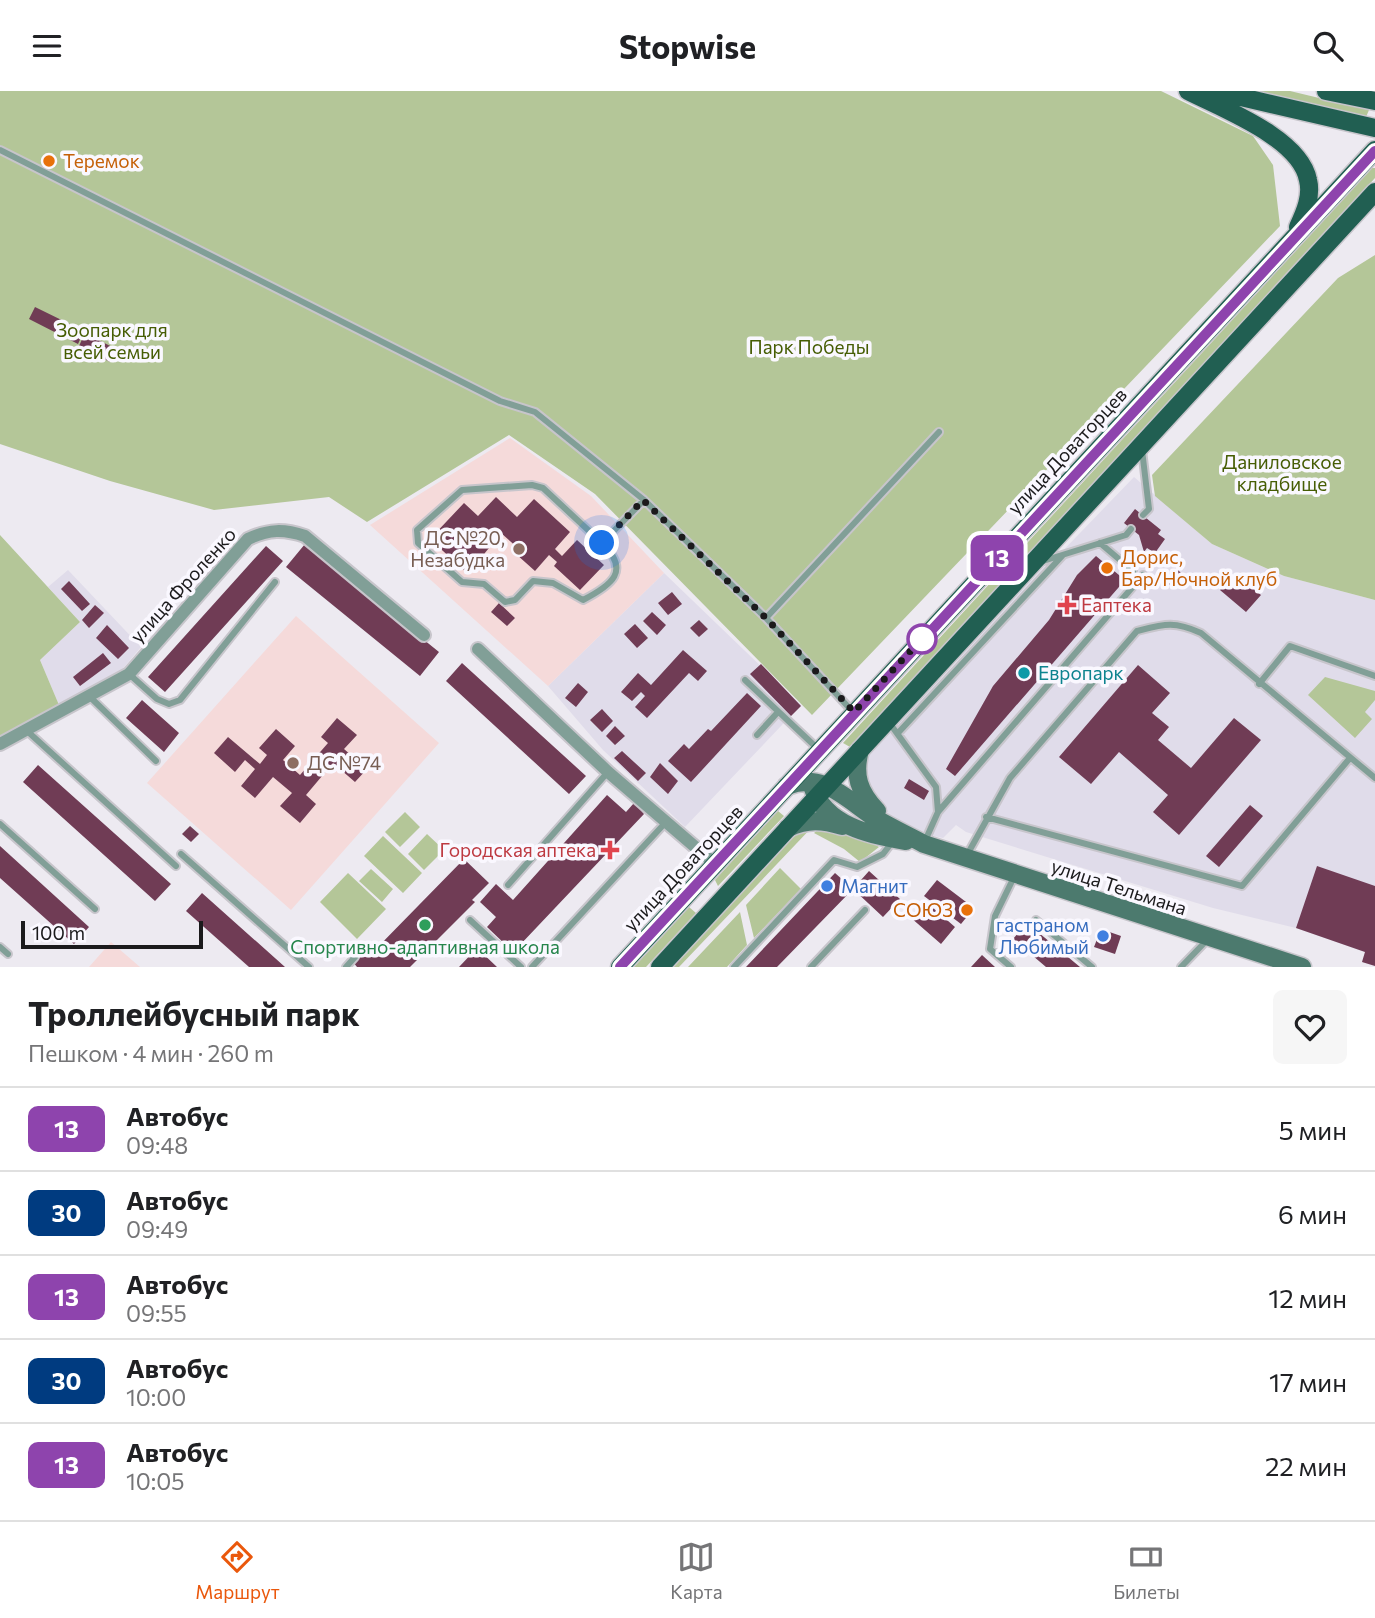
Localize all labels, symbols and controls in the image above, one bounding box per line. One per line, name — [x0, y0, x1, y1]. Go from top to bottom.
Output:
text: Stopwise — [619, 26, 756, 66]
icon: menu — [28, 27, 66, 65]
icon: search — [1309, 27, 1347, 65]
place label: Теремок — [63, 149, 140, 172]
marker: Теремок — [41, 153, 57, 169]
park label: Зоопарк для всей семьи — [56, 318, 168, 363]
park label: Парк Победы — [749, 335, 869, 358]
street label: улица Доваторцев — [1002, 383, 1131, 519]
park label: Даниловское кладбище — [1222, 450, 1342, 495]
street label: улица Фроленко — [125, 522, 240, 647]
your location — [584, 525, 619, 560]
place label: ДС №20, Незабудка — [410, 526, 505, 571]
line badge: 13 — [965, 535, 1028, 581]
marker: ДС №20, Незабудка — [511, 541, 527, 557]
text: 13 — [985, 543, 1009, 572]
place label: Дорис, Бар/Ночной клуб — [1121, 545, 1277, 590]
marker: Дорис, Бар/Ночной клуб — [1099, 560, 1115, 576]
place label: Еаптека — [1081, 593, 1152, 616]
marker: Еаптека — [1059, 597, 1075, 613]
unlabelled marker — [907, 624, 937, 654]
place label: Европарк — [1038, 661, 1124, 684]
marker: Европарк — [1016, 665, 1032, 681]
place label: ДС №74 — [307, 751, 381, 774]
marker: ДС №74 — [285, 755, 301, 771]
street label: улица Доваторцев — [618, 800, 747, 936]
place label: Городская аптека — [439, 838, 596, 861]
marker: Городская аптека — [602, 842, 618, 858]
street label: улица Тельмана — [1048, 854, 1190, 919]
place label: Магнит — [841, 874, 908, 897]
marker: Магнит — [819, 878, 835, 894]
place label: СОЮЗ — [893, 898, 953, 921]
marker: СОЮЗ — [959, 902, 975, 918]
place label: гастраном Любимый — [996, 913, 1089, 958]
marker: Спортивно-адаптивная школа — [417, 917, 433, 933]
scale bar — [21, 918, 203, 950]
text: 100 m — [32, 921, 85, 944]
marker: гастраном Любимый — [1095, 928, 1111, 944]
place label: Спортивно-адаптивная школа — [290, 935, 560, 958]
button: heart — [1273, 990, 1347, 1064]
text: Троллейбусный парк — [28, 992, 360, 1033]
text: Пешком · 4 мин · 260 m — [28, 1039, 274, 1067]
text: Автобус — [126, 1100, 228, 1131]
text: 13 — [54, 1114, 79, 1143]
text: 5 мин — [1279, 1114, 1347, 1145]
text: 09:48 — [126, 1131, 188, 1159]
text: Автобус — [126, 1184, 228, 1215]
text: 30 — [52, 1198, 81, 1227]
text: 6 мин — [1278, 1198, 1347, 1229]
text: 09:49 — [126, 1215, 188, 1243]
text: Автобус — [126, 1268, 228, 1299]
text: 13 — [54, 1282, 79, 1311]
text: 12 мин — [1268, 1282, 1347, 1313]
text: 09:55 — [126, 1299, 187, 1327]
text: Автобус — [126, 1352, 228, 1383]
text: 30 — [52, 1366, 81, 1395]
text: 17 мин — [1269, 1366, 1347, 1397]
text: 10:00 — [126, 1383, 186, 1411]
text: Автобус — [126, 1436, 228, 1467]
text: 13 — [54, 1450, 79, 1479]
text: 22 мин — [1265, 1450, 1347, 1481]
text: 10:05 — [126, 1467, 185, 1495]
tab: Маршрут — [195, 1538, 280, 1603]
tab: Карта — [670, 1538, 723, 1603]
tab: Билеты — [1113, 1538, 1180, 1603]

